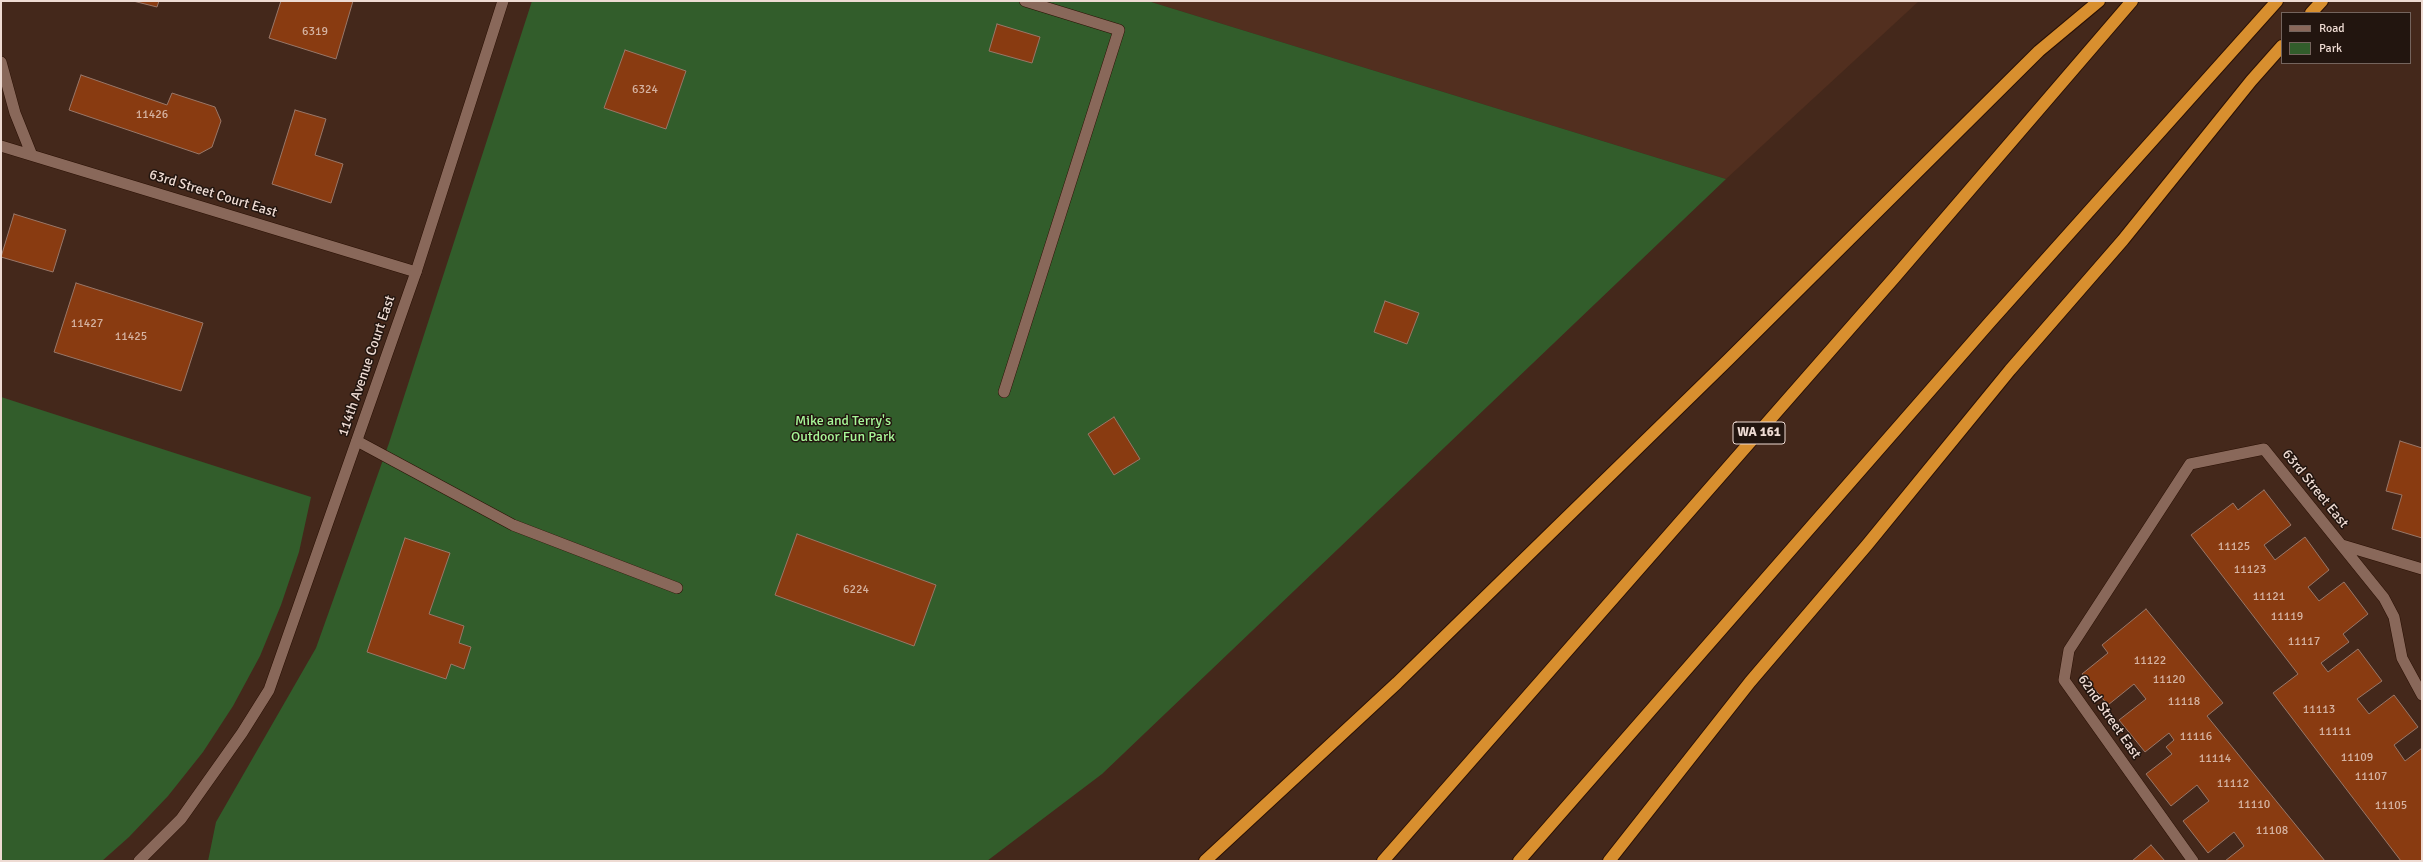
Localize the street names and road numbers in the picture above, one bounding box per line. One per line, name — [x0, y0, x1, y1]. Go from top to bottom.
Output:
street label: 63rd Street Court East — [147, 167, 279, 221]
street label: 114th Avenue Court East — [335, 293, 399, 439]
road number: WA 161 — [1733, 422, 1785, 444]
street label: 63rd Street East — [2278, 446, 2352, 532]
street label: 62nd Street East — [2074, 672, 2144, 762]

